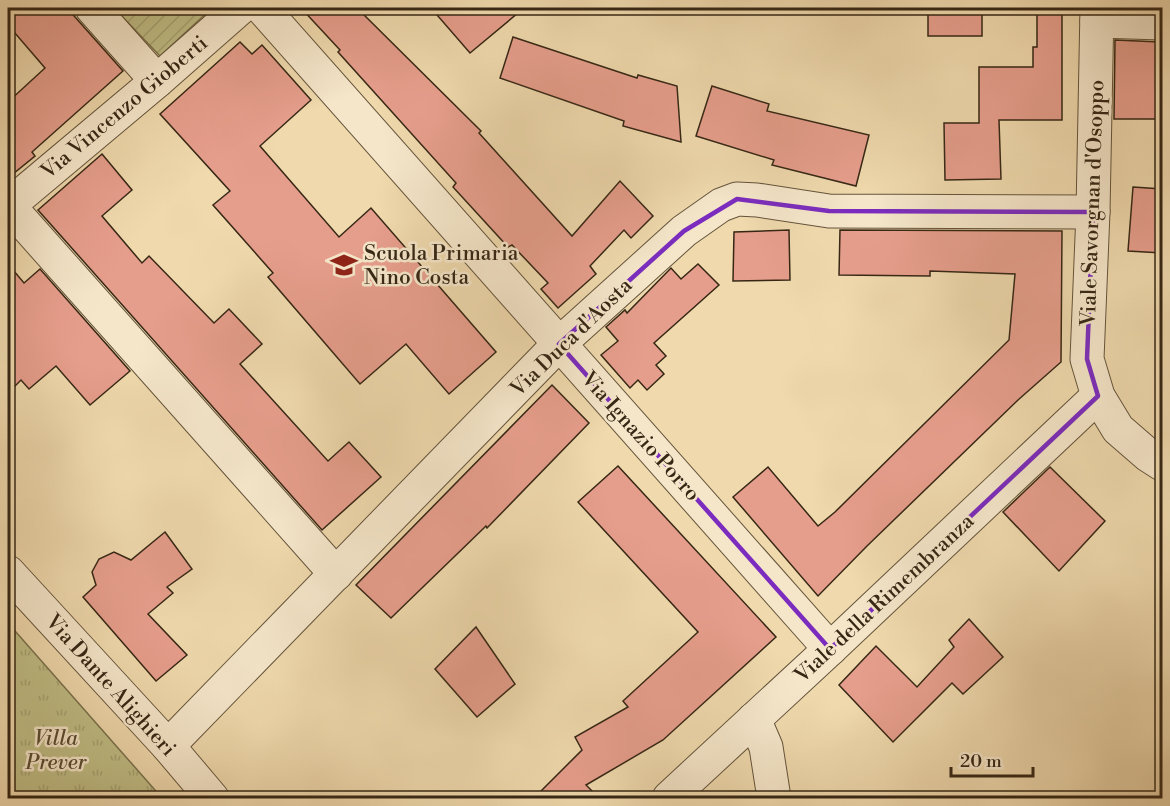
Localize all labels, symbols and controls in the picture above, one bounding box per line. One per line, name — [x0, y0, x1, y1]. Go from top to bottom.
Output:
street label: Via Vincenzo Gioberti — [35, 30, 213, 186]
street label: Viale Savorgnan d'Osoppo — [1076, 79, 1110, 328]
place label: Scuola Primaria Nino Costa — [364, 241, 519, 291]
school or university icon: Scuola Primaria Nino Costa — [329, 250, 359, 280]
street label: Via Duca d'Aosta — [505, 273, 638, 403]
street label: Via Ignazio Porro — [574, 366, 705, 507]
street label: Viale della Rimembranza — [789, 508, 980, 689]
street label: Via Dante Alighieri — [39, 609, 181, 762]
park label: Villa Prever — [24, 726, 88, 776]
scale bar — [951, 740, 1034, 778]
text: 20 m — [960, 750, 1002, 773]

